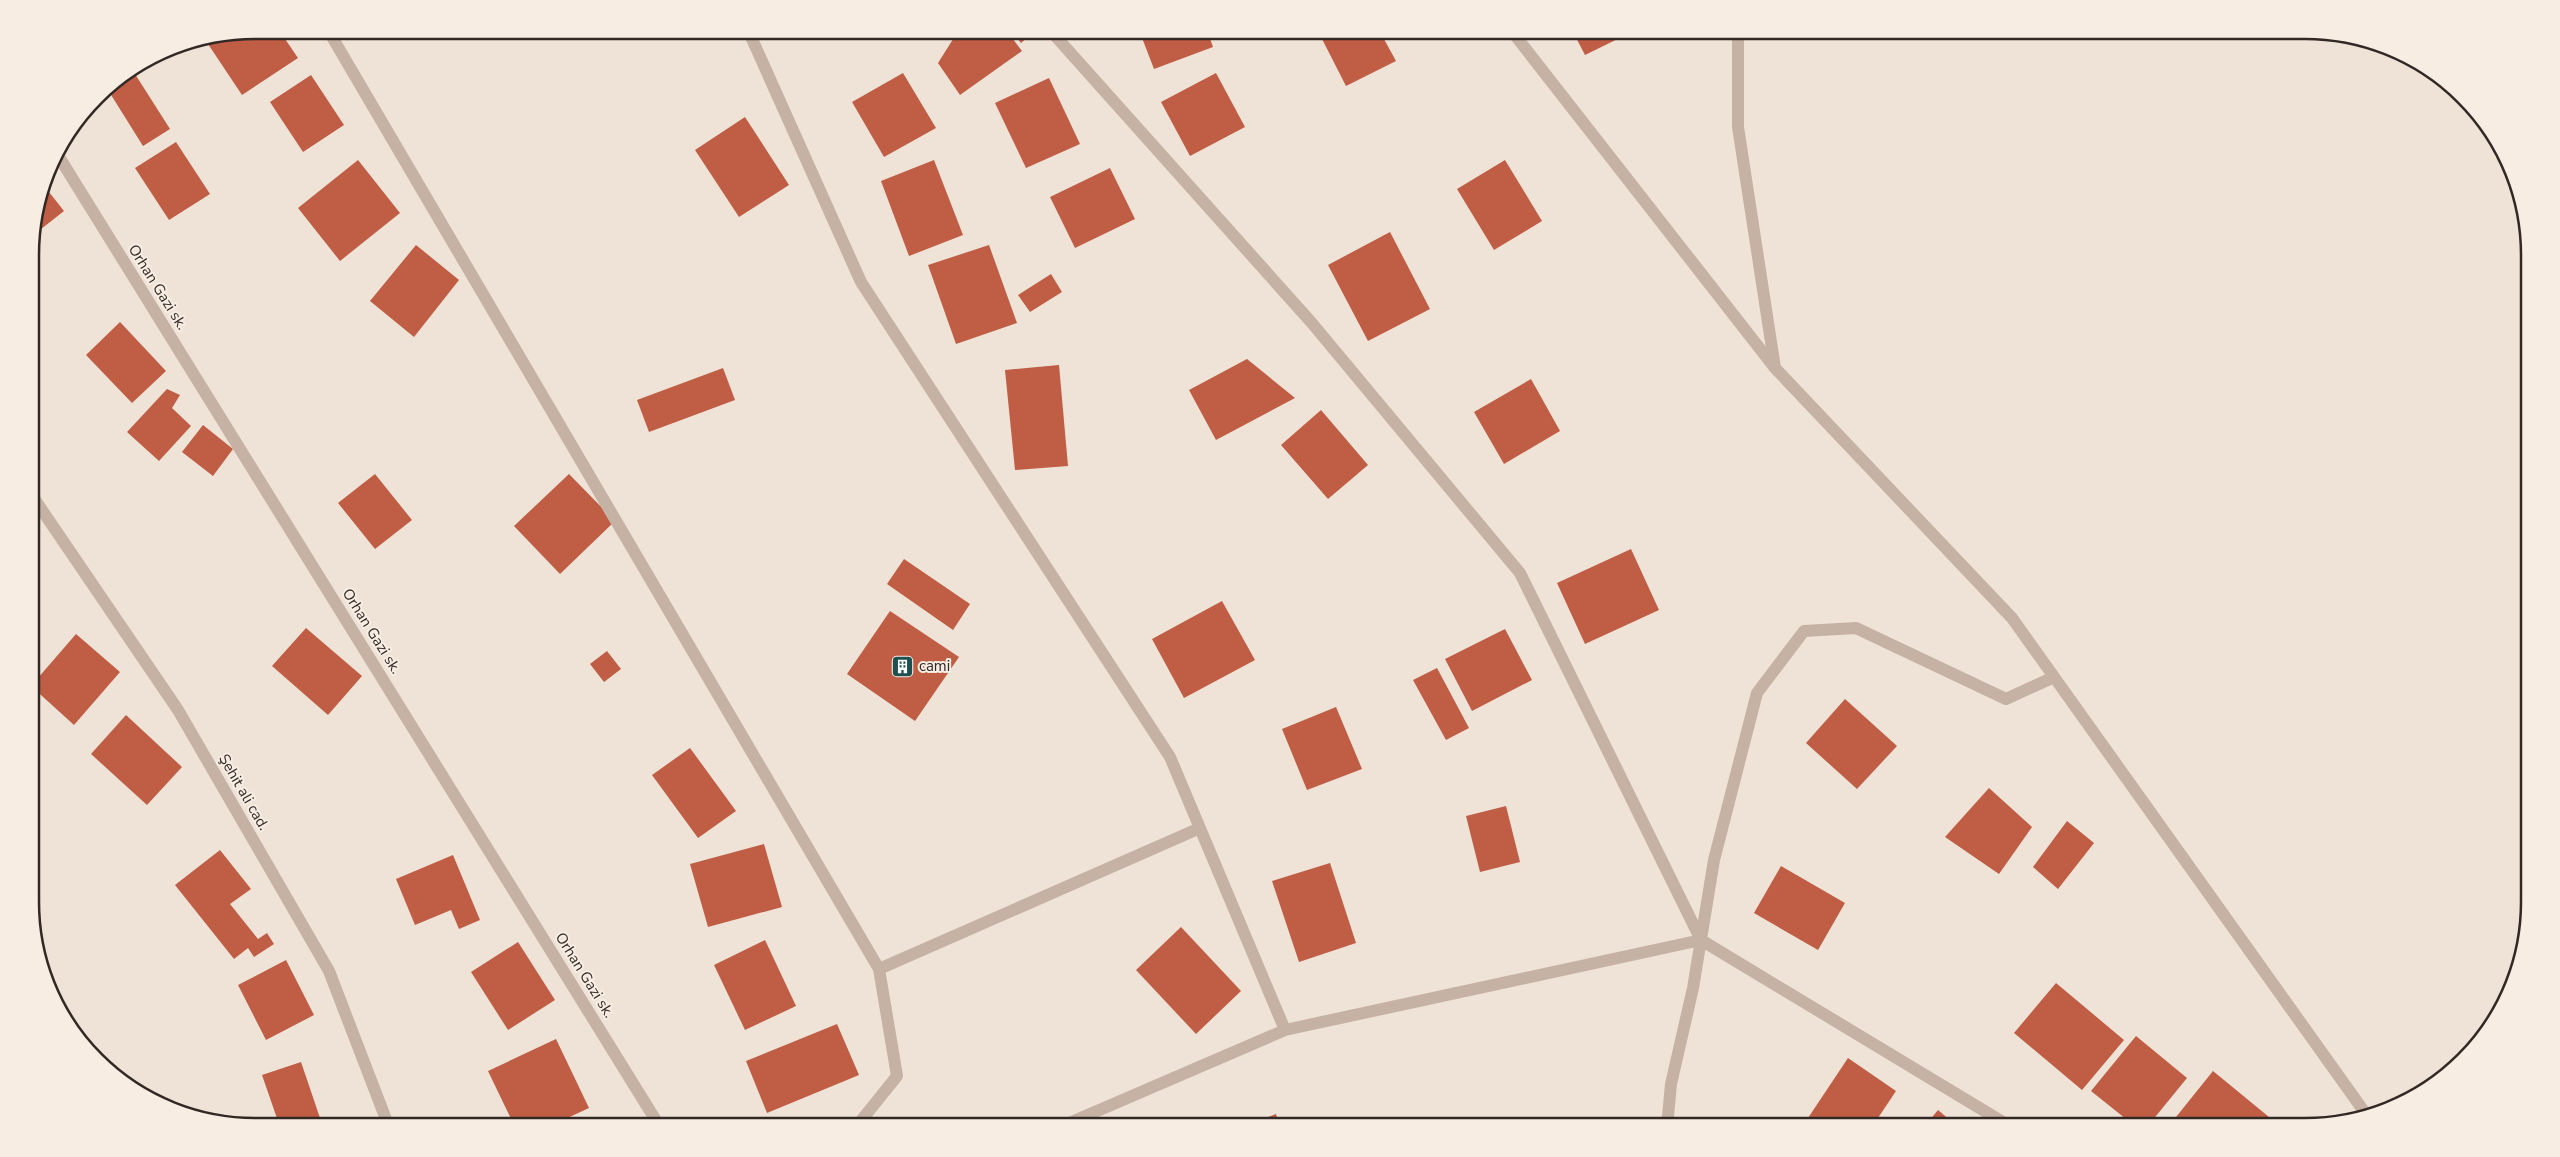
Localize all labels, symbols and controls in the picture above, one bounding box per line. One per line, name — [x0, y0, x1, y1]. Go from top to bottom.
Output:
street label: Orhan Gazi sk. — [124, 241, 192, 333]
street label: Orhan Gazi sk. — [338, 585, 406, 677]
building icon: cami — [891, 654, 915, 678]
place label: cami — [919, 656, 950, 676]
street label: Şehit ali cad. — [214, 750, 274, 834]
street label: Orhan Gazi sk. — [551, 929, 619, 1021]

